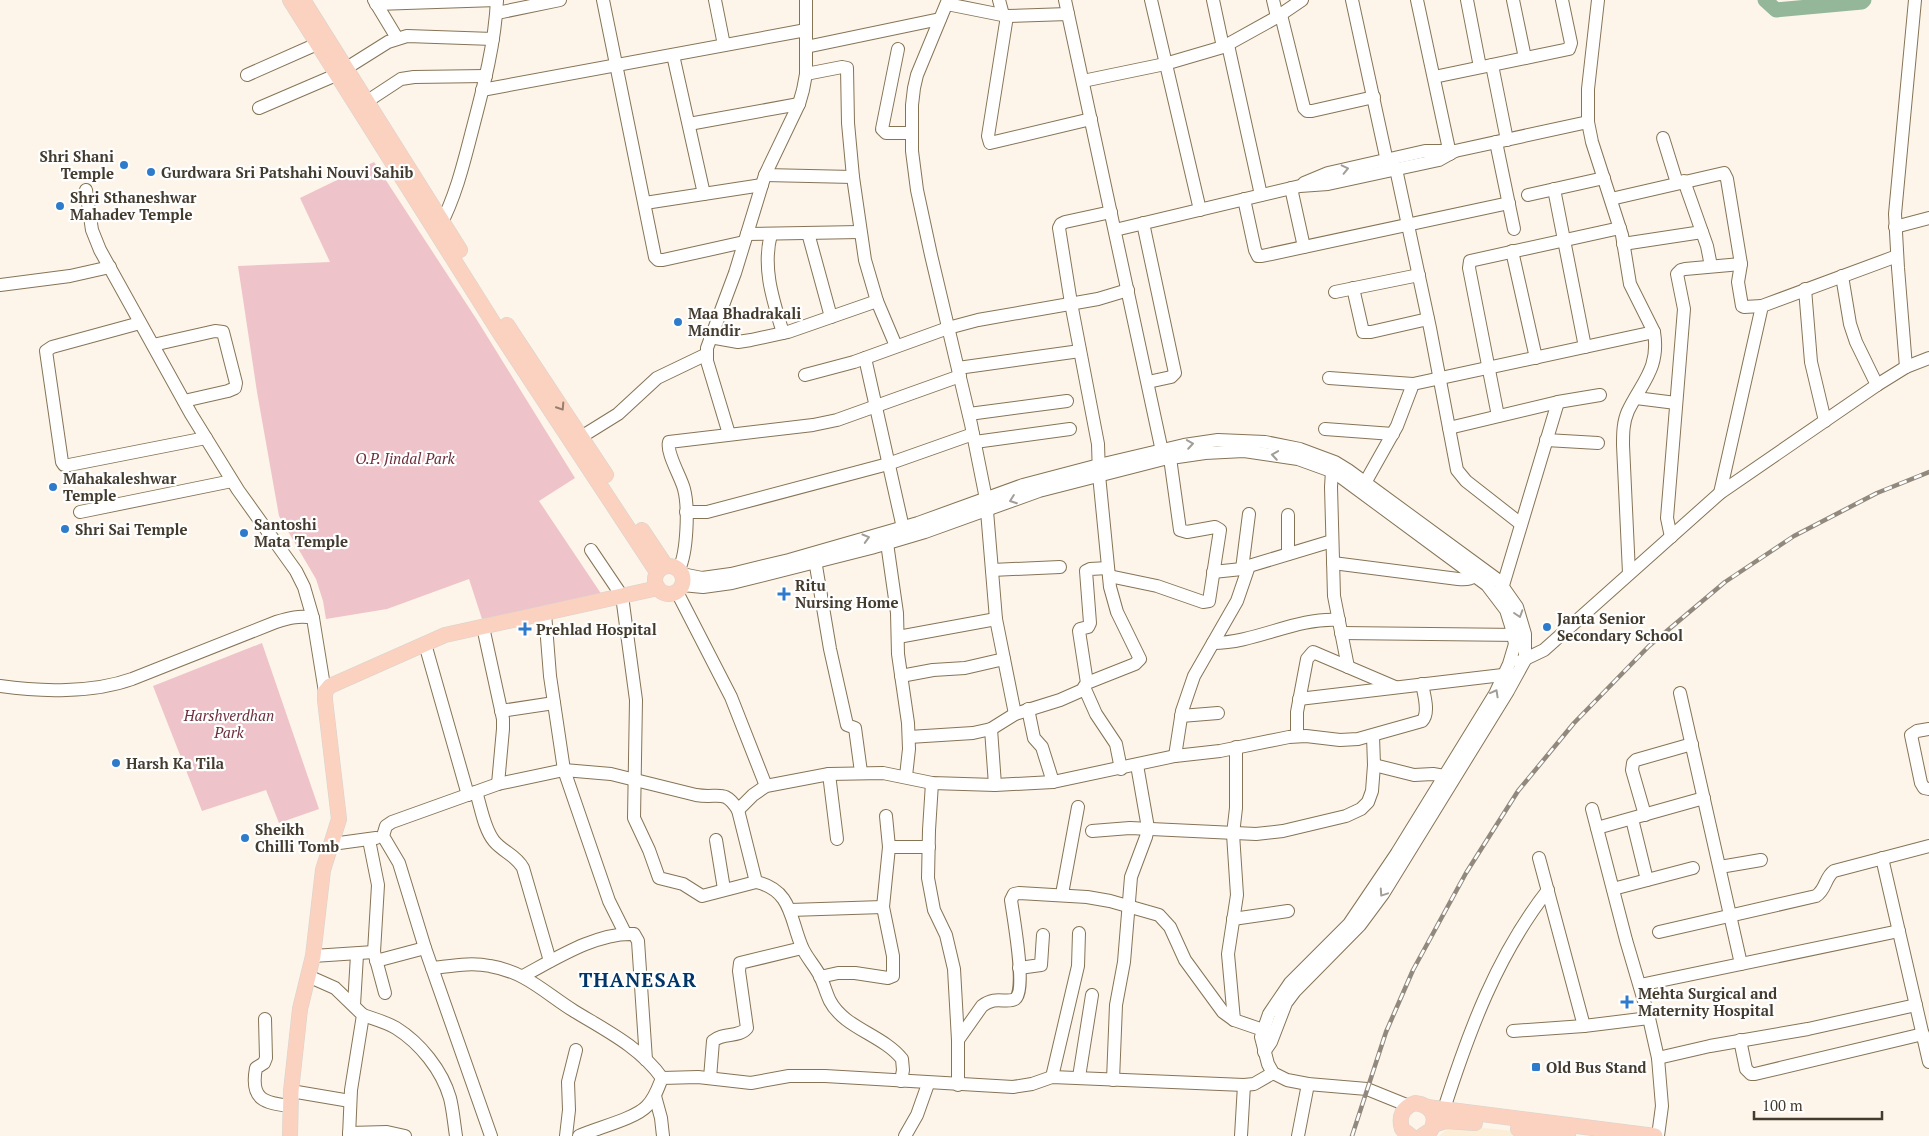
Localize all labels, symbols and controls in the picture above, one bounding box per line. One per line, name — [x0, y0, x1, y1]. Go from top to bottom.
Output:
place label: Shri Shani Temple — [40, 146, 114, 183]
marker: Shri Shani Temple — [118, 159, 130, 171]
place label: Gurdwara Sri Patshahi Nouvi Sahib — [161, 162, 414, 182]
one-way arrow — [1341, 164, 1350, 175]
marker: Gurdwara Sri Patshahi Nouvi Sahib — [145, 166, 157, 178]
place label: Shri Sthaneshwar Mahadev Temple — [70, 187, 197, 224]
marker: Shri Sthaneshwar Mahadev Temple — [54, 200, 66, 212]
place label: Maa Bhadrakali Mandir — [688, 303, 801, 340]
marker: Maa Bhadrakali Mandir — [672, 316, 684, 328]
one-way arrow — [555, 402, 565, 411]
one-way arrow — [1186, 439, 1194, 450]
park label: O.P. Jindal Park — [355, 448, 456, 468]
one-way arrow — [1270, 450, 1278, 461]
place label: Mahakaleshwar Temple — [63, 468, 177, 505]
marker: Mahakaleshwar Temple — [47, 481, 59, 493]
one-way arrow — [1010, 494, 1018, 504]
place label: Santoshi Mata Temple — [254, 514, 348, 551]
place label: Shri Sai Temple — [75, 519, 188, 539]
marker: Shri Sai Temple — [59, 523, 71, 535]
marker: Santoshi Mata Temple — [238, 527, 250, 539]
one-way arrow — [861, 534, 870, 544]
place label: Ritu Nursing Home — [795, 575, 898, 612]
marker: Ritu Nursing Home — [777, 587, 791, 601]
place label: Janta Senior Secondary School — [1557, 608, 1683, 645]
one-way arrow — [1513, 609, 1523, 618]
place label: Prehlad Hospital — [536, 619, 657, 639]
marker: Janta Senior Secondary School — [1541, 621, 1553, 633]
marker: Prehlad Hospital — [518, 622, 532, 636]
one-way arrow — [1488, 690, 1498, 699]
park label: Harshverdhan Park — [183, 705, 274, 742]
place label: Harsh Ka Tila — [126, 753, 225, 773]
marker: Harsh Ka Tila — [110, 757, 122, 769]
place label: Sheikh Chilli Tomb — [255, 819, 339, 856]
marker: Sheikh Chilli Tomb — [239, 832, 251, 844]
one-way arrow — [1380, 887, 1389, 897]
district label: THANESAR — [579, 966, 697, 993]
place label: Mehta Surgical and Maternity Hospital — [1638, 983, 1777, 1020]
marker: Mehta Surgical and Maternity Hospital — [1620, 995, 1634, 1009]
place label: Old Bus Stand — [1546, 1057, 1647, 1077]
marker: Old Bus Stand — [1530, 1061, 1542, 1073]
scale bar — [1754, 1088, 1882, 1120]
text: 100 m — [1762, 1095, 1803, 1115]

